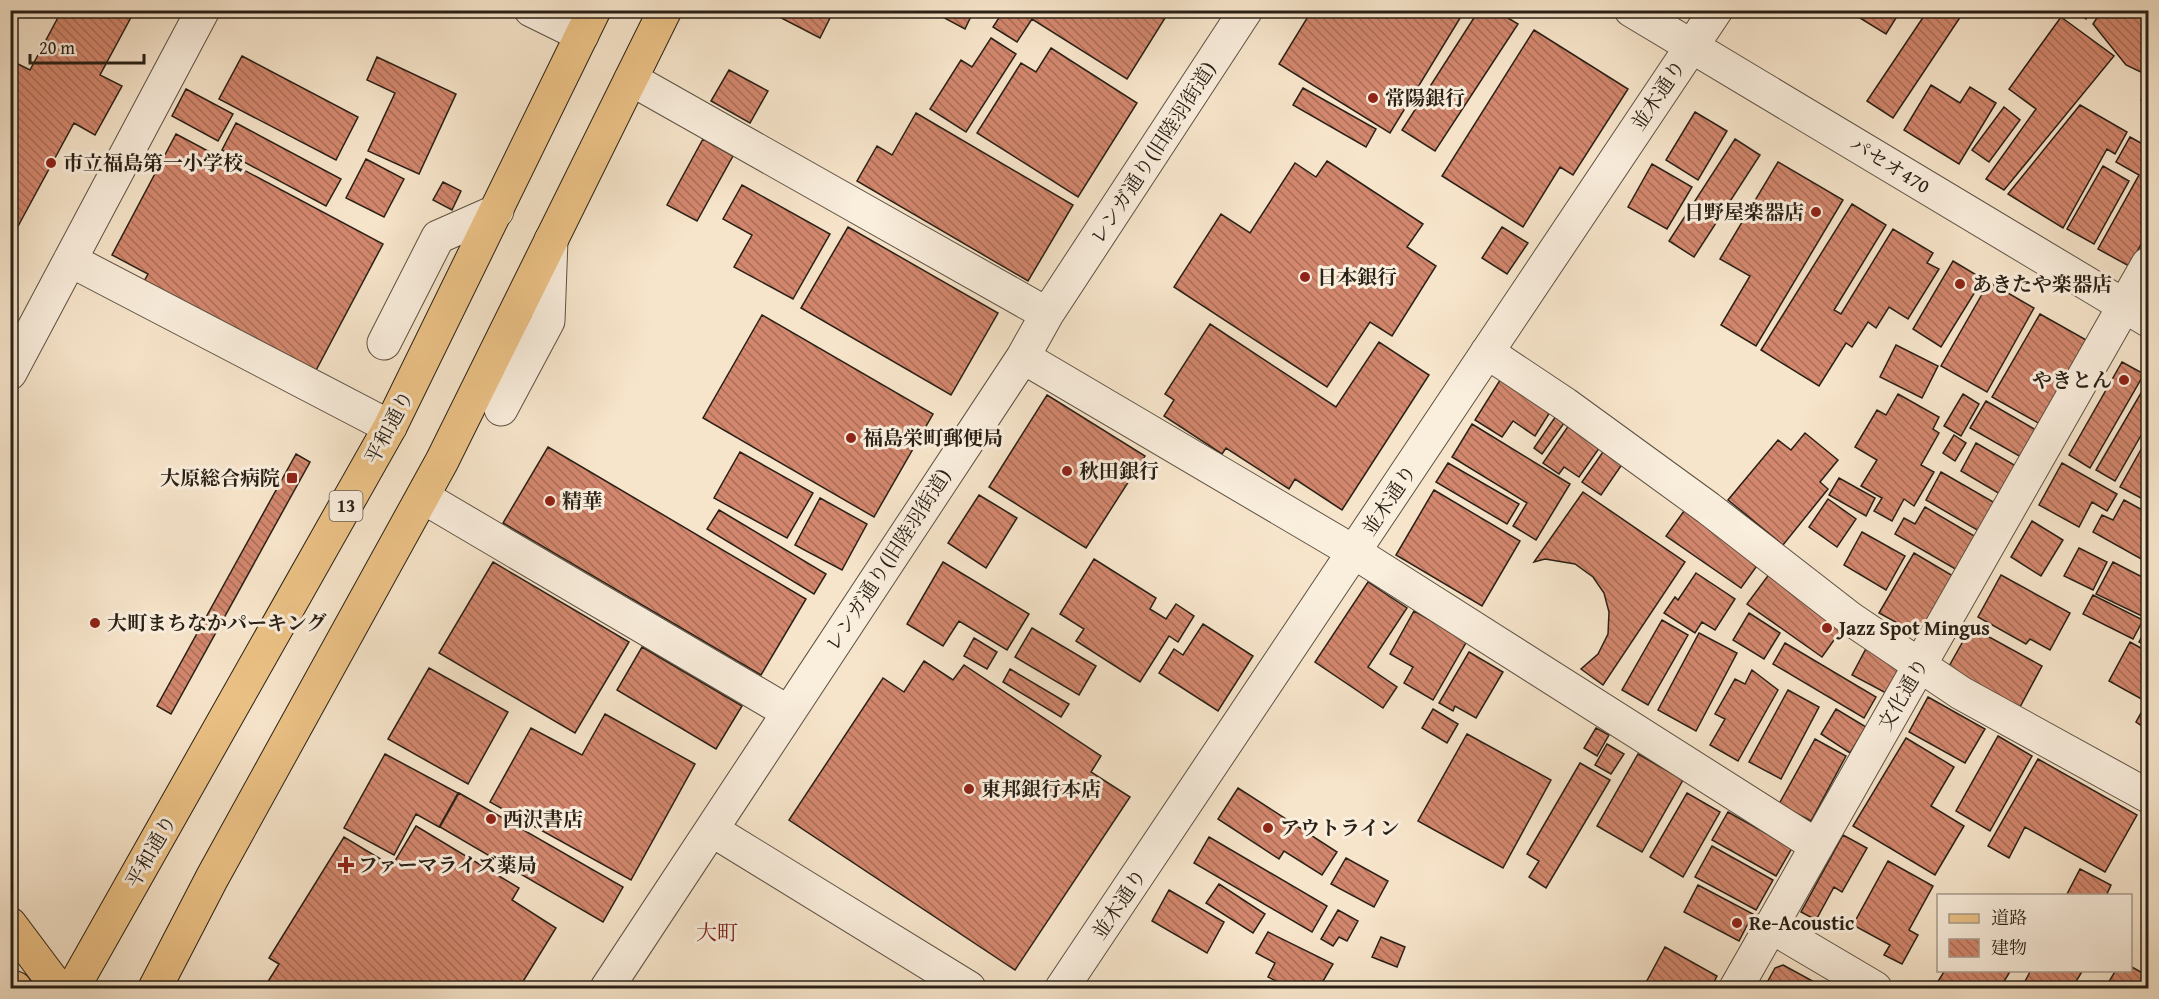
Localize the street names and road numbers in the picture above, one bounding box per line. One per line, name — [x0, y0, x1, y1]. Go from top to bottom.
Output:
street label: 並木通り — [1623, 53, 1692, 136]
street label: レンガ通り(旧陸羽街道) — [1083, 56, 1223, 250]
street label: パセオ470 — [1845, 129, 1936, 200]
street label: 平和通り — [357, 385, 420, 469]
street label: 並木通り — [1354, 458, 1423, 541]
street label: レンガ通り(旧陸羽街道) — [818, 463, 958, 657]
road number: 13 — [330, 491, 362, 521]
street label: 文化通り — [1870, 652, 1935, 736]
street label: 平和通り — [118, 809, 183, 893]
street label: 並木通り — [1084, 862, 1153, 945]

